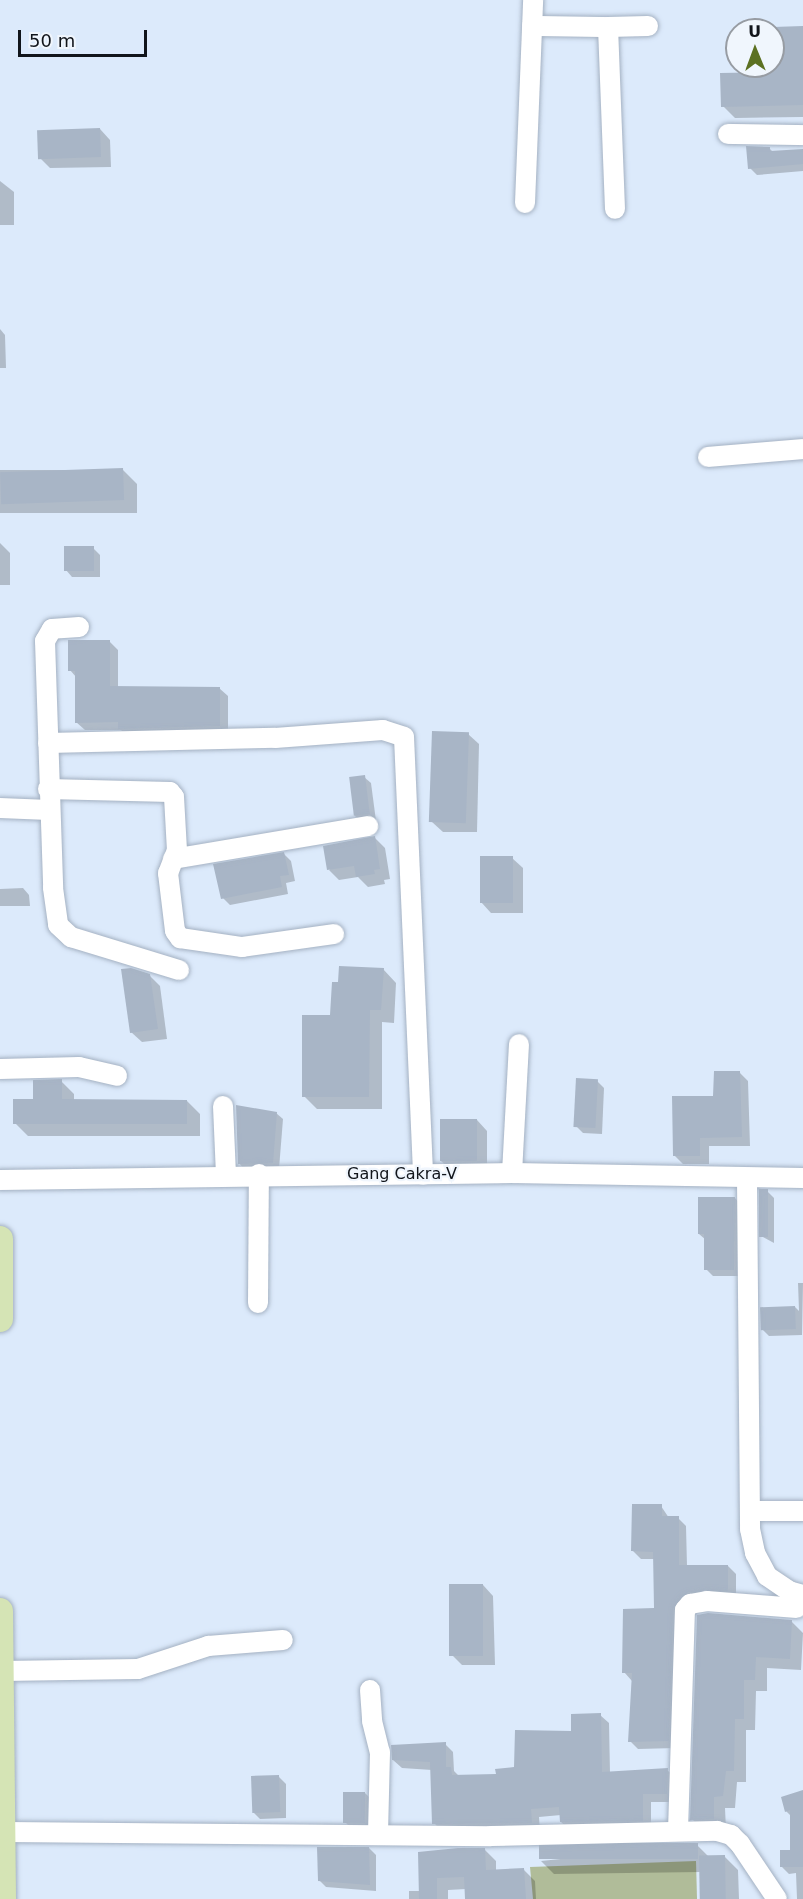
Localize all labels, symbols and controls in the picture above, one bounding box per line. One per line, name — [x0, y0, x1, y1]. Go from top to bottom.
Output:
scale bar — [21, 18, 150, 56]
north arrow — [725, 18, 785, 78]
text: U — [748, 22, 761, 41]
text: 50 m — [29, 30, 75, 51]
street label: Gang Cakra-V — [347, 1164, 457, 1184]

